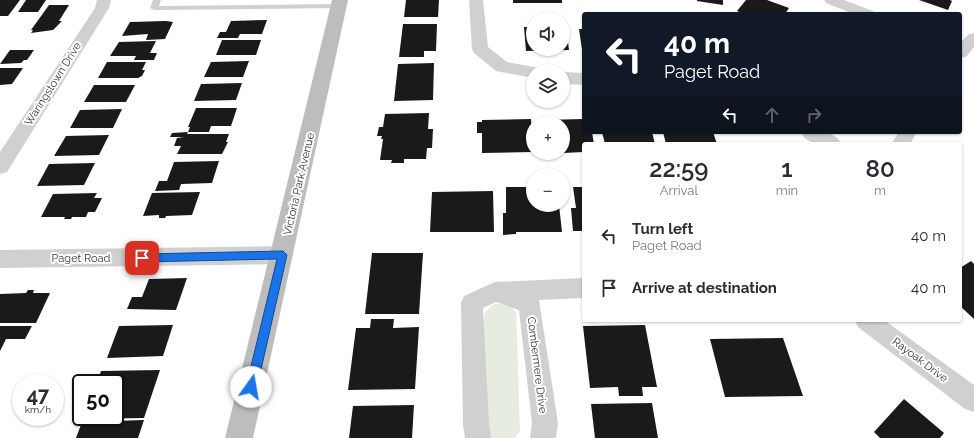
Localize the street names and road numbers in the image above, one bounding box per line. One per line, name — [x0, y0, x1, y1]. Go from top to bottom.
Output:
street label: Waringstown Drive — [22, 39, 84, 128]
street label: Victoria Park Avenue — [281, 131, 317, 236]
street label: Paget Road — [52, 252, 111, 265]
street label: Combermere Drive — [525, 316, 549, 415]
street label: Rayoak Drive — [890, 335, 951, 385]

